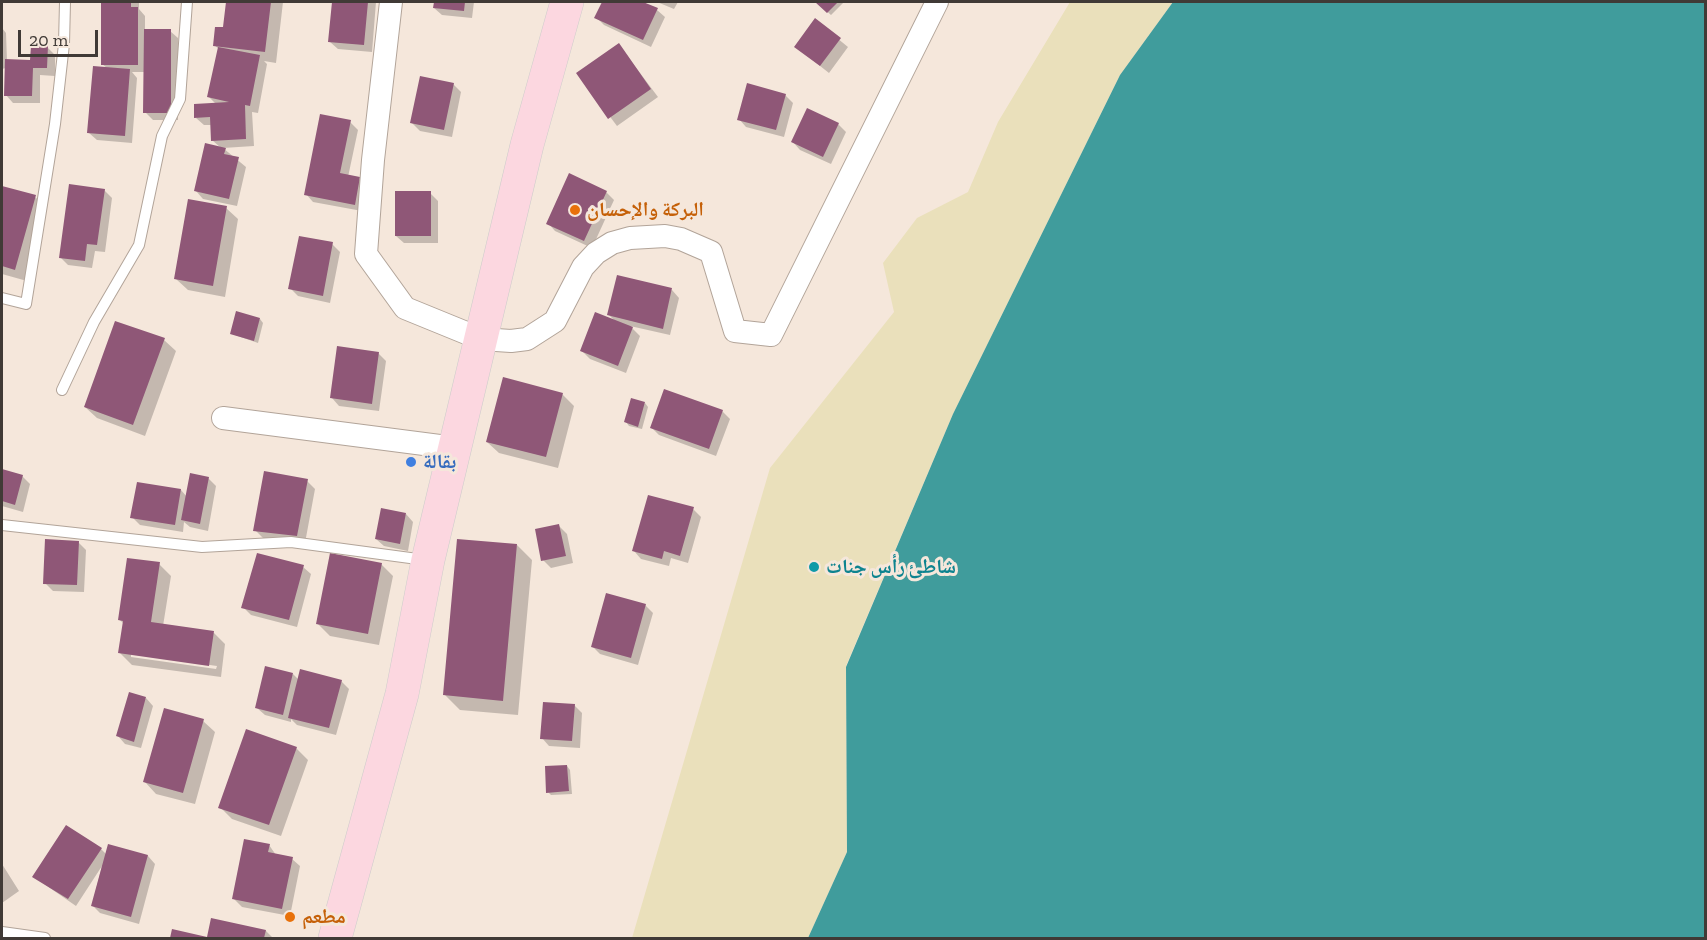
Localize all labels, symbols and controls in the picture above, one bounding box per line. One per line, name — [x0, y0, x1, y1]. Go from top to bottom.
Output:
scale bar — [21, 18, 100, 56]
text: 20 m — [29, 29, 68, 51]
place label: البركة والإحسان — [587, 198, 704, 222]
marker: البركة والإحسان — [568, 203, 582, 217]
place label: بقالة — [423, 450, 456, 474]
marker: بقالة — [404, 455, 418, 469]
place label: شاطئ رأس جنات — [826, 555, 956, 579]
marker: شاطئ رأس جنات — [807, 560, 821, 574]
place label: مطعم — [302, 905, 346, 929]
marker: مطعم — [283, 910, 297, 924]

